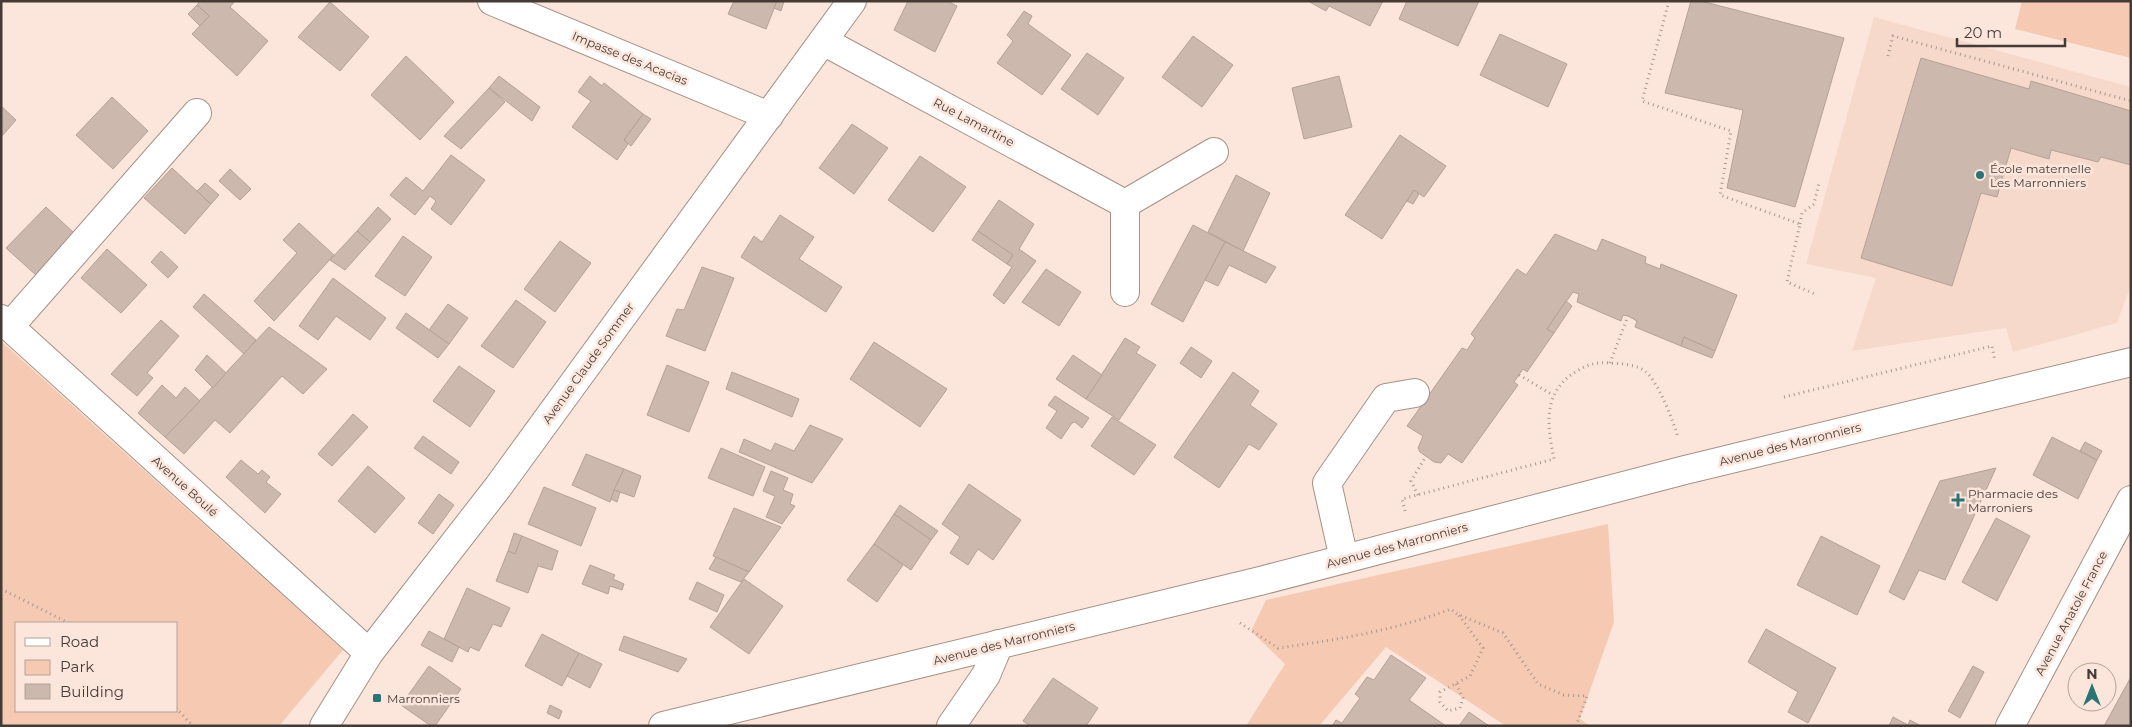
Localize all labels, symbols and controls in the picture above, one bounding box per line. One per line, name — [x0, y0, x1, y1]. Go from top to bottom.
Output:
scale bar — [1957, 15, 2064, 47]
text: 20 m — [1964, 23, 2002, 42]
street label: Impasse des Acacias — [570, 28, 690, 88]
street label: Rue Lamartine — [931, 94, 1017, 150]
place label: École maternelle Les Marronniers — [1990, 161, 2091, 190]
marker: École maternelle Les Marronniers — [1974, 169, 1986, 181]
street label: Avenue Claude Sommer — [539, 299, 637, 427]
street label: Avenue des Marronniers — [1718, 419, 1863, 469]
street label: Avenue Boulé — [149, 452, 221, 520]
place label: Pharmacie des Marroniers — [1968, 486, 2058, 515]
marker: Pharmacie des Marroniers — [1952, 494, 1964, 506]
street label: Avenue des Marronniers — [1325, 519, 1469, 571]
street label: Avenue Anatole France — [2032, 548, 2110, 678]
street label: Avenue des Marronniers — [932, 618, 1077, 668]
legend — [15, 622, 178, 712]
text: Road — [60, 632, 99, 651]
text: Park — [60, 657, 94, 676]
north arrow — [2067, 662, 2117, 712]
text: N — [2086, 665, 2098, 683]
text: Building — [60, 682, 124, 701]
place label: Marronniers — [387, 691, 460, 706]
marker: Marronniers — [371, 692, 383, 704]

